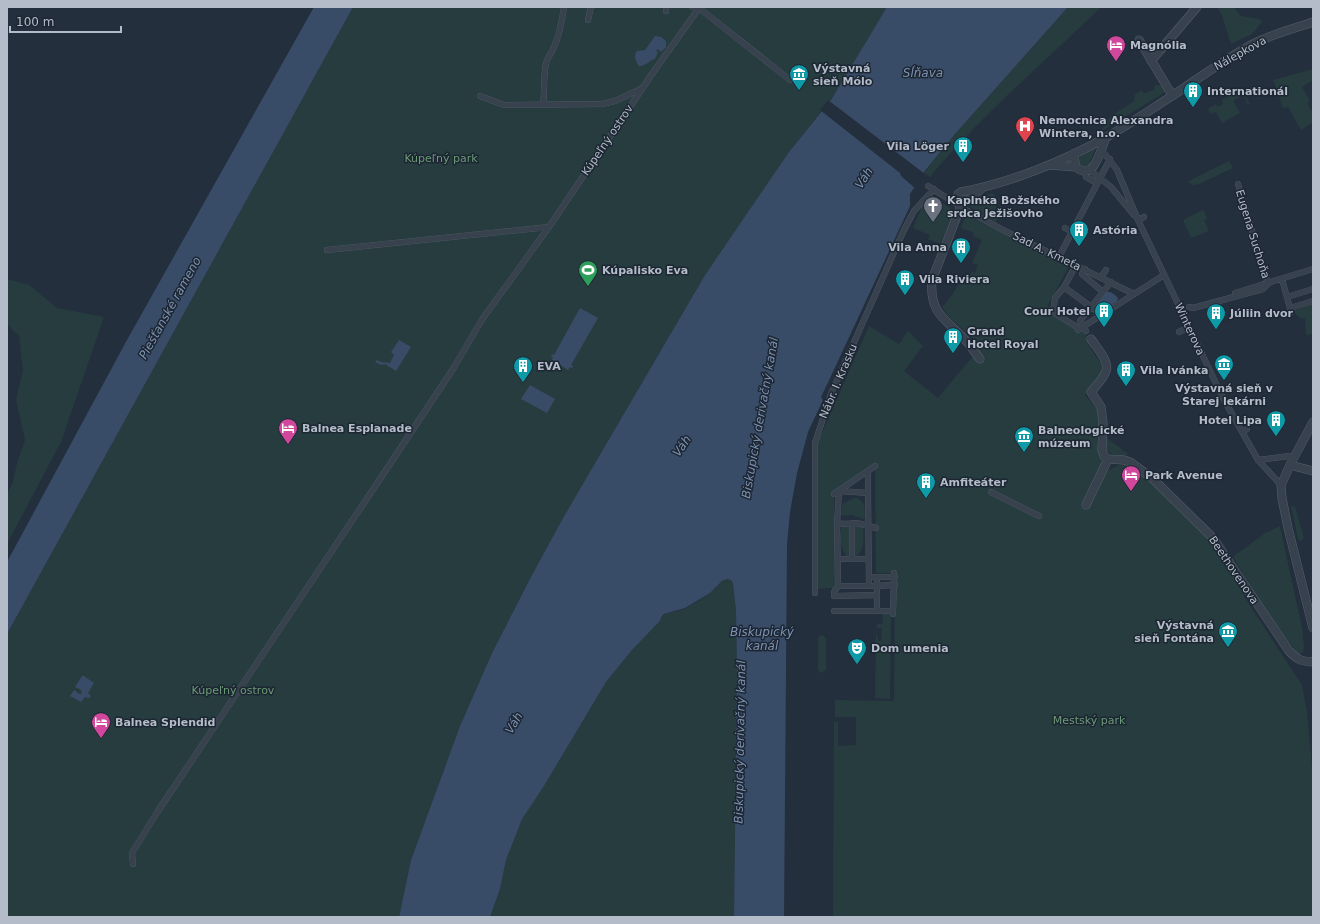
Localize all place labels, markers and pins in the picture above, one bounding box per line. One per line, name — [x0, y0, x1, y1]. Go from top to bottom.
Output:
hotel icon: Magnólia — [1105, 34, 1127, 62]
place label: Magnólia — [1130, 39, 1187, 52]
place label: Výstavná sieň Mólo — [813, 62, 873, 88]
museum icon: Výstavná sieň Mólo — [788, 63, 810, 91]
building icon: Internationál — [1182, 80, 1204, 108]
place label: Internationál — [1207, 85, 1288, 98]
place label: Nemocnica Alexandra Wintera, n.o. — [1039, 114, 1173, 140]
hospital icon: Nemocnica Alexandra Wintera, n.o. — [1014, 115, 1036, 143]
building icon: Vila Löger — [952, 135, 974, 163]
place label: Vila Löger — [887, 140, 950, 153]
place label: Kaplnka Božského srdca Ježišovho — [947, 194, 1060, 220]
church icon: Kaplnka Božského srdca Ježišovho — [922, 195, 944, 223]
building icon: Astória — [1068, 219, 1090, 247]
place label: Astória — [1093, 224, 1138, 237]
building icon: Vila Anna — [950, 236, 972, 264]
place label: Vila Anna — [888, 241, 947, 254]
sports icon: Kúpalisko Eva — [577, 259, 599, 287]
place label: Kúpalisko Eva — [602, 264, 688, 277]
building icon: Vila Riviera — [894, 268, 916, 296]
place label: Vila Riviera — [919, 273, 990, 286]
building icon: Cour Hotel — [1093, 300, 1115, 328]
building icon: Júliin dvor — [1205, 302, 1227, 330]
place label: Cour Hotel — [1024, 305, 1090, 318]
place label: Júliin dvor — [1229, 307, 1293, 320]
place label: Grand Hotel Royal — [967, 325, 1038, 351]
building icon: Grand Hotel Royal — [942, 326, 964, 354]
museum icon: Výstavná sieň v Starej lekárni — [1213, 353, 1235, 381]
building icon: EVA — [512, 355, 534, 383]
building icon: Vila Ivánka — [1115, 359, 1137, 387]
place label: EVA — [537, 360, 561, 373]
place label: Vila Ivánka — [1140, 364, 1208, 377]
place label: Výstavná sieň v Starej lekárni — [1175, 382, 1274, 408]
building icon: Hotel Lipa — [1265, 409, 1287, 437]
place label: Hotel Lipa — [1199, 414, 1262, 427]
hotel icon: Balnea Esplanade — [277, 417, 299, 445]
place label: Balnea Esplanade — [302, 422, 412, 435]
place label: Balneologické múzeum — [1038, 424, 1124, 450]
museum icon: Balneologické múzeum — [1013, 425, 1035, 453]
hotel icon: Park Avenue — [1120, 464, 1142, 492]
place label: Park Avenue — [1145, 469, 1223, 482]
building icon: Amfiteáter — [915, 471, 937, 499]
place label: Amfiteáter — [940, 476, 1007, 489]
place label: Výstavná sieň Fontána — [1134, 619, 1214, 645]
museum icon: Výstavná sieň Fontána — [1217, 620, 1239, 648]
theatre icon: Dom umenia — [846, 637, 868, 665]
place label: Dom umenia — [871, 642, 949, 655]
hotel icon: Balnea Splendid — [90, 711, 112, 739]
place label: Balnea Splendid — [115, 716, 216, 729]

